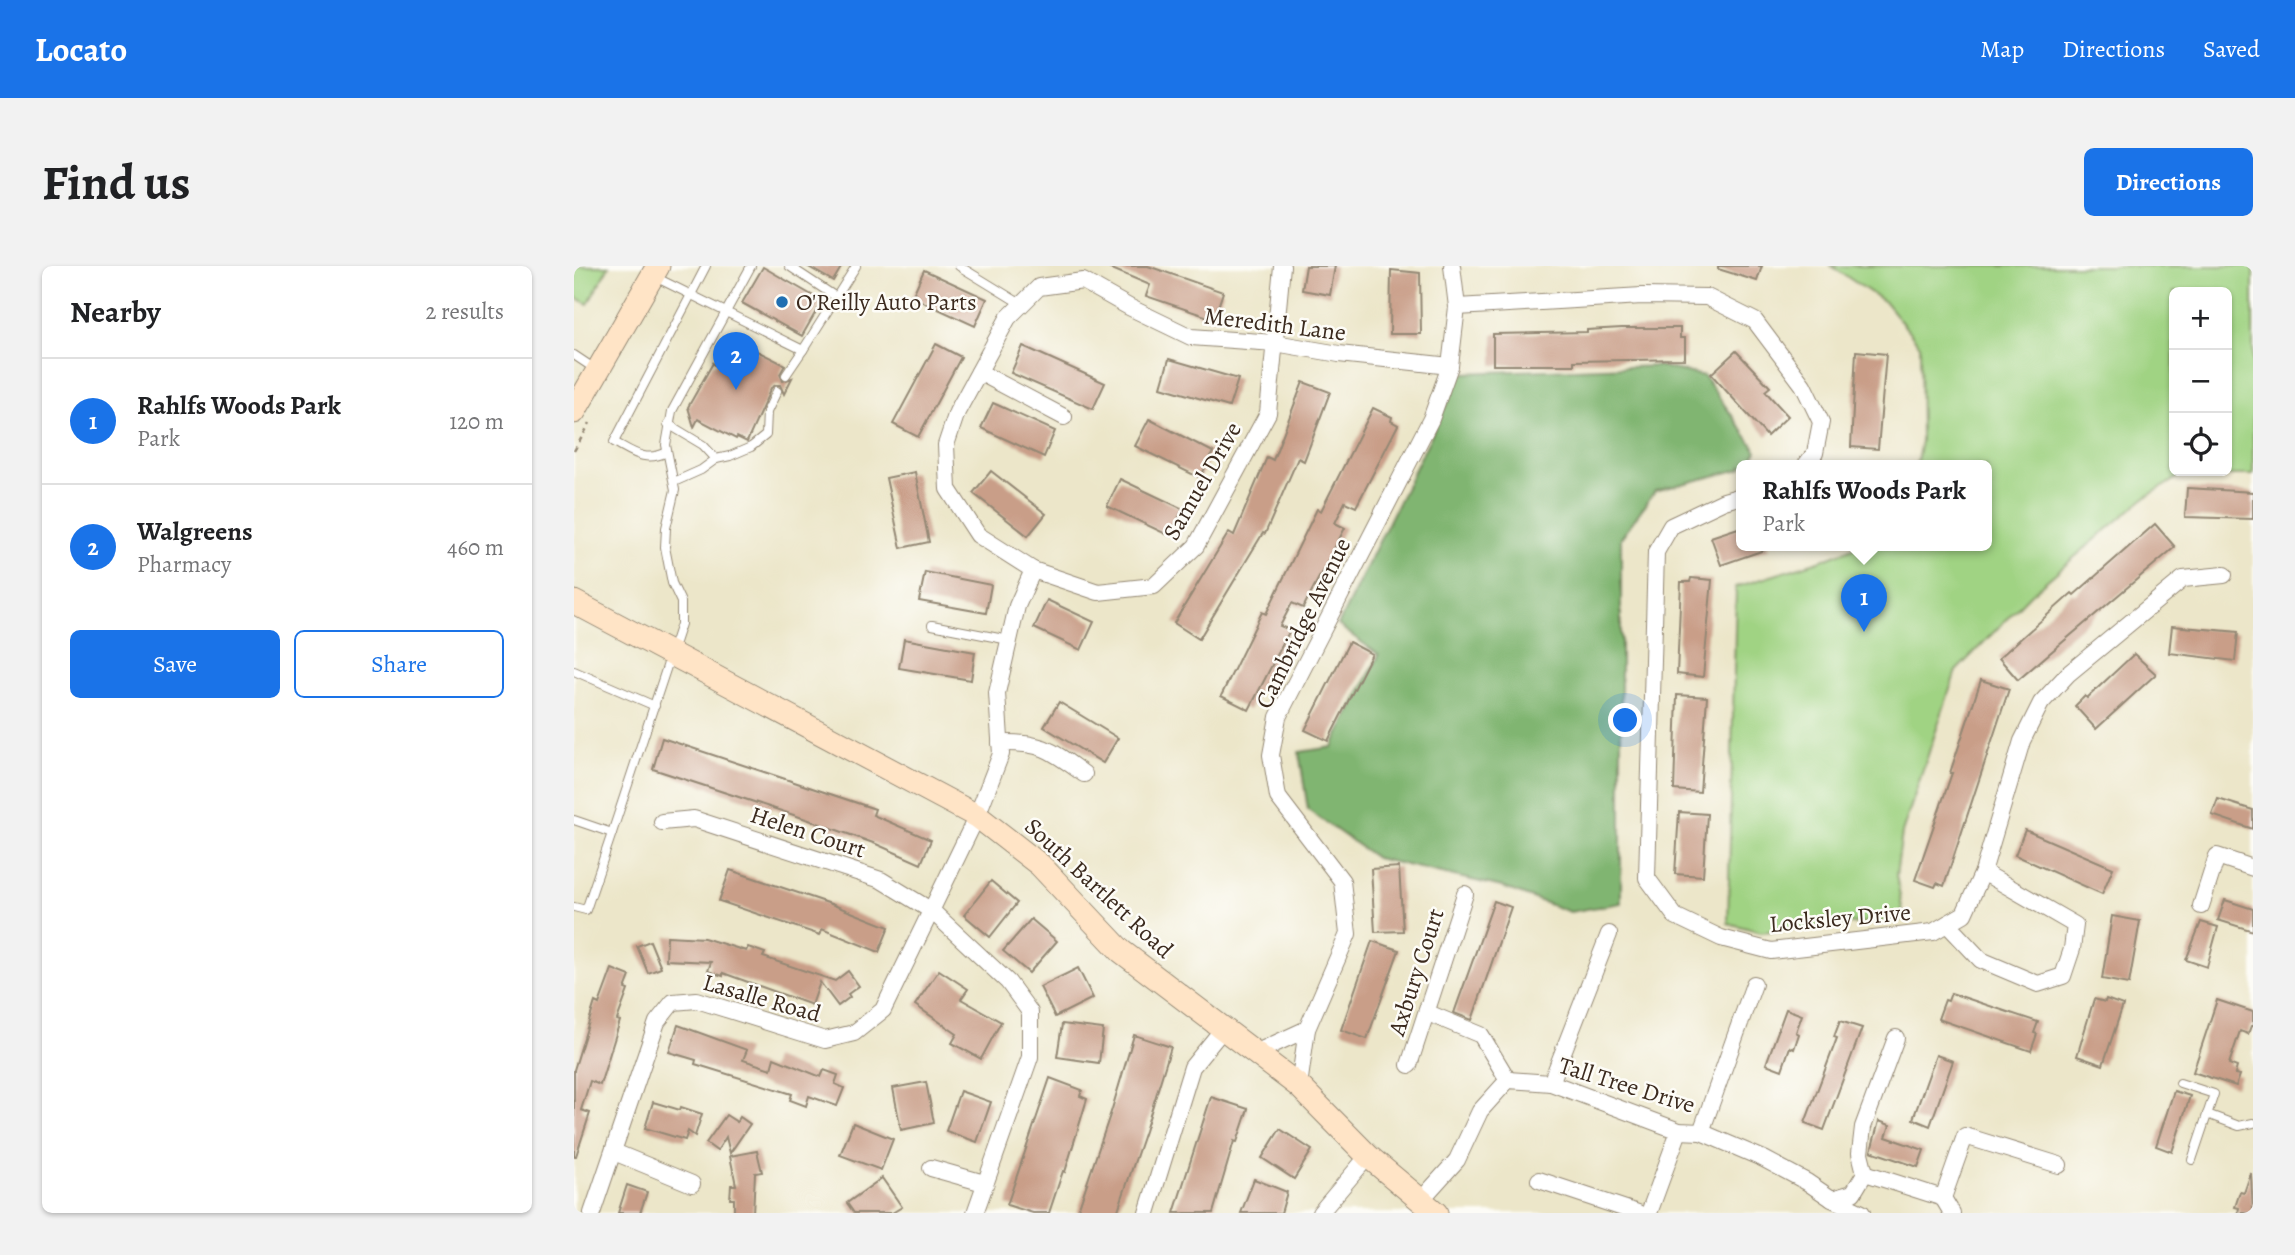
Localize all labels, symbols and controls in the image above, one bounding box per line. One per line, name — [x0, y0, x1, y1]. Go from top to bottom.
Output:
text: Locato — [35, 27, 127, 72]
text: Map — [1980, 33, 2024, 65]
text: Directions — [2062, 33, 2165, 65]
text: Saved — [2203, 33, 2260, 65]
button: Directions — [2084, 148, 2253, 216]
text: Find us — [42, 149, 190, 216]
place label: O'Reilly Auto Parts — [796, 286, 977, 318]
map controls — [2169, 287, 2232, 476]
button: + — [2169, 287, 2232, 350]
text: Nearby — [70, 292, 161, 332]
marker: O'Reilly Auto Parts — [774, 294, 790, 310]
text: 2 results — [426, 296, 504, 327]
street label: Meredith Lane — [1202, 299, 1348, 349]
pin: 2 — [713, 332, 759, 390]
button: − — [2169, 350, 2232, 413]
text: Rahlfs Woods Park — [137, 388, 341, 423]
text: 1 — [89, 406, 97, 437]
text: 120 m — [449, 406, 504, 437]
button: locate — [2169, 413, 2232, 476]
street label: Samuel Drive — [1155, 416, 1249, 546]
text: Park — [137, 423, 180, 454]
popup — [1736, 460, 1992, 551]
text: Rahlfs Woods Park — [1762, 473, 1966, 508]
text: Park — [1762, 508, 1805, 539]
text: Walgreens — [137, 514, 253, 549]
text: 2 — [87, 532, 99, 563]
text: 460 m — [447, 532, 504, 563]
street label: Cambridge Avenue — [1248, 532, 1358, 714]
text: Pharmacy — [137, 549, 231, 580]
pin: 1 — [1841, 574, 1887, 632]
button: Save — [70, 630, 280, 698]
button: Share — [294, 630, 504, 698]
your location — [1608, 703, 1642, 737]
street label: Helen Court — [746, 798, 870, 866]
street label: South Bartlett Road — [1018, 811, 1180, 965]
street label: Locksley Drive — [1768, 896, 1912, 940]
street label: Axbury Court — [1380, 904, 1452, 1041]
street label: Lasalle Road — [699, 966, 825, 1030]
street label: Tall Tree Drive — [1555, 1049, 1699, 1121]

